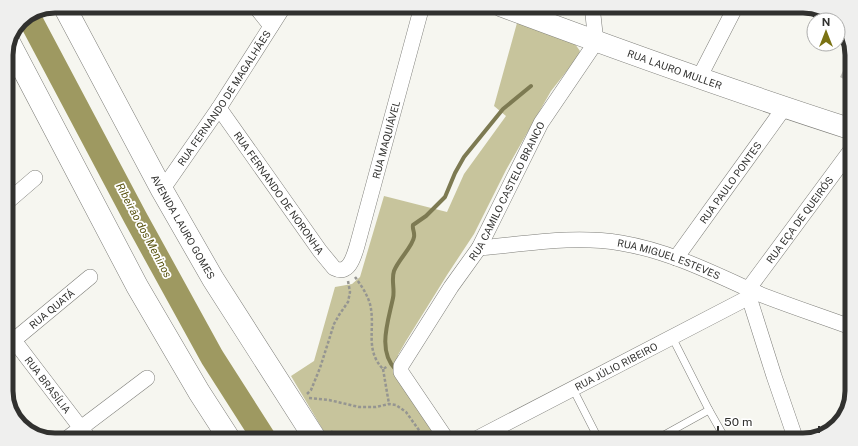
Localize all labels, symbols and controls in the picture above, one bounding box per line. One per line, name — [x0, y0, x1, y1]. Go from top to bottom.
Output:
north arrow — [806, 12, 846, 52]
text: N — [822, 16, 830, 28]
street label: RUA FERNANDO DE MAGALHÃES — [175, 28, 273, 168]
street label: RUA LAURO MULLER — [626, 47, 724, 92]
street label: RUA MAQUIÁVEL — [370, 99, 402, 180]
street label: RUA CAMILO CASTELO BRANCO — [466, 120, 547, 263]
street label: RUA FERNANDO DE NORONHA — [232, 129, 326, 257]
street label: RUA PAULO PONTES — [697, 139, 764, 226]
street label: AVENIDA LAURO GOMES — [149, 173, 218, 281]
street label: RUA EÇA DE QUEIRÓS — [763, 174, 836, 265]
water label: Ribeirão dos Meninos — [114, 181, 174, 280]
street label: RUA MIGUEL ESTEVES — [616, 236, 723, 282]
street label: RUA QUATÁ — [27, 287, 77, 331]
street label: RUA JÚLIO RIBEIRO — [573, 340, 659, 393]
street label: RUA BRASÍLIA — [22, 354, 73, 416]
scale bar — [718, 408, 819, 434]
text: 50 m — [724, 415, 752, 429]

